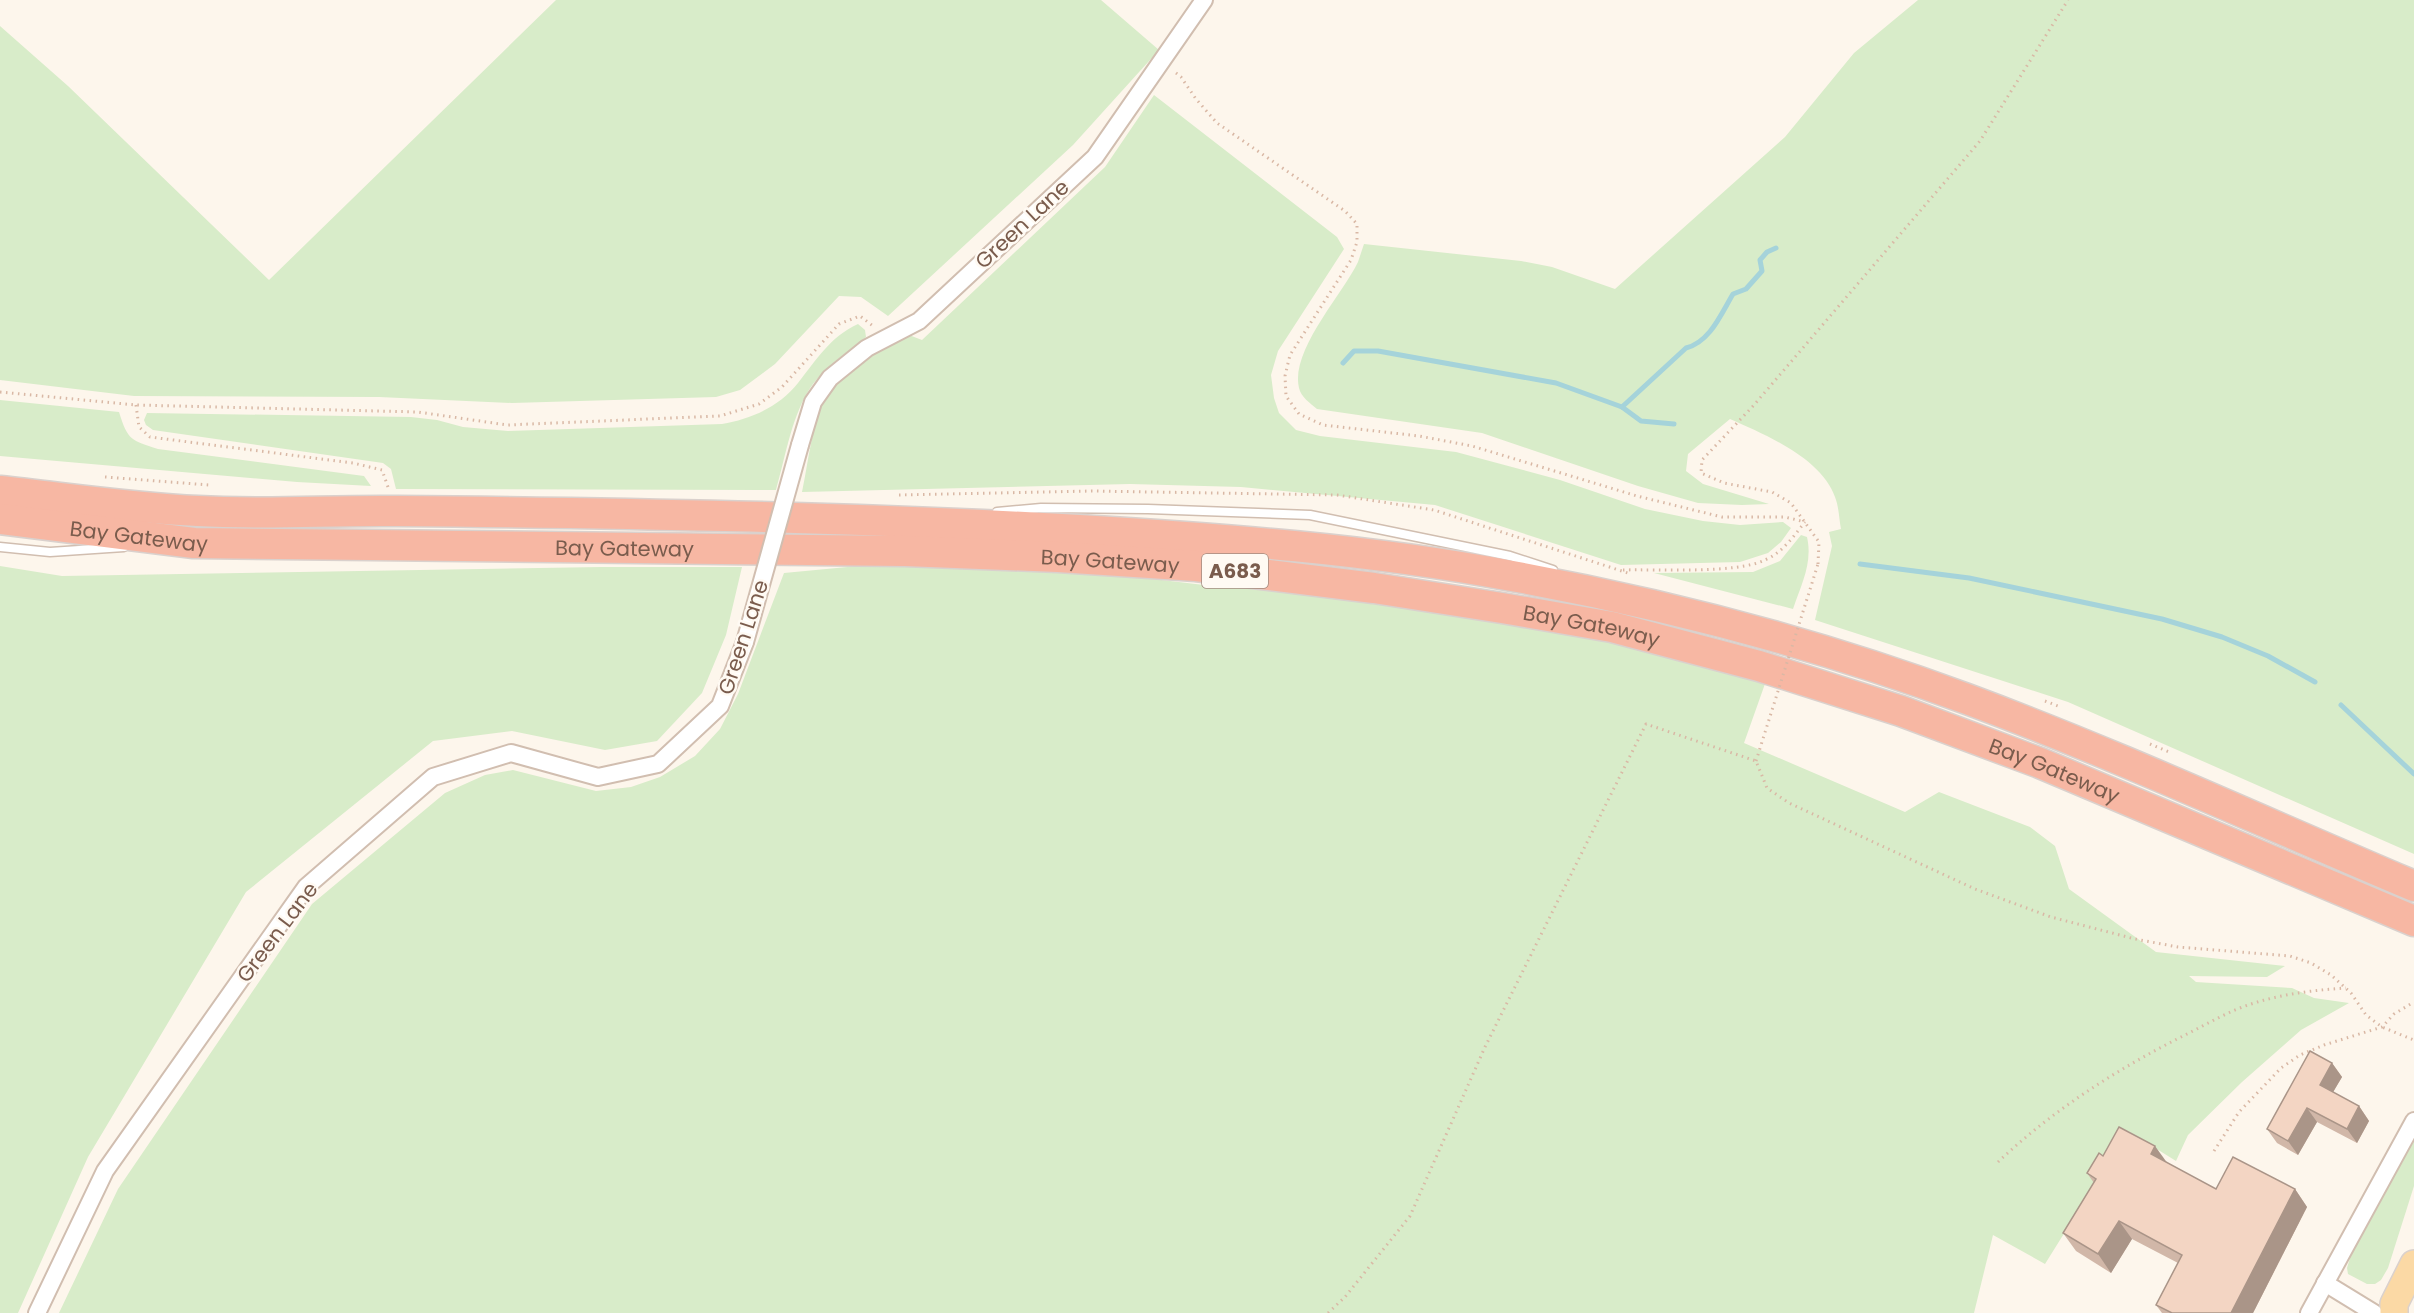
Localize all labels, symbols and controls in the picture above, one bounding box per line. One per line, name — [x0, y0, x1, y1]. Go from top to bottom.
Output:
street label: Green Lane — [969, 173, 1075, 275]
street label: Bay Gateway — [68, 513, 208, 558]
street label: Bay Gateway — [555, 533, 694, 563]
street label: Bay Gateway — [1040, 542, 1181, 579]
road number: A683 — [1202, 554, 1268, 588]
street label: Green Lane — [711, 576, 775, 698]
street label: Bay Gateway — [1521, 597, 1663, 654]
street label: Bay Gateway — [1985, 731, 2125, 810]
street label: Green Lane — [230, 876, 324, 988]

